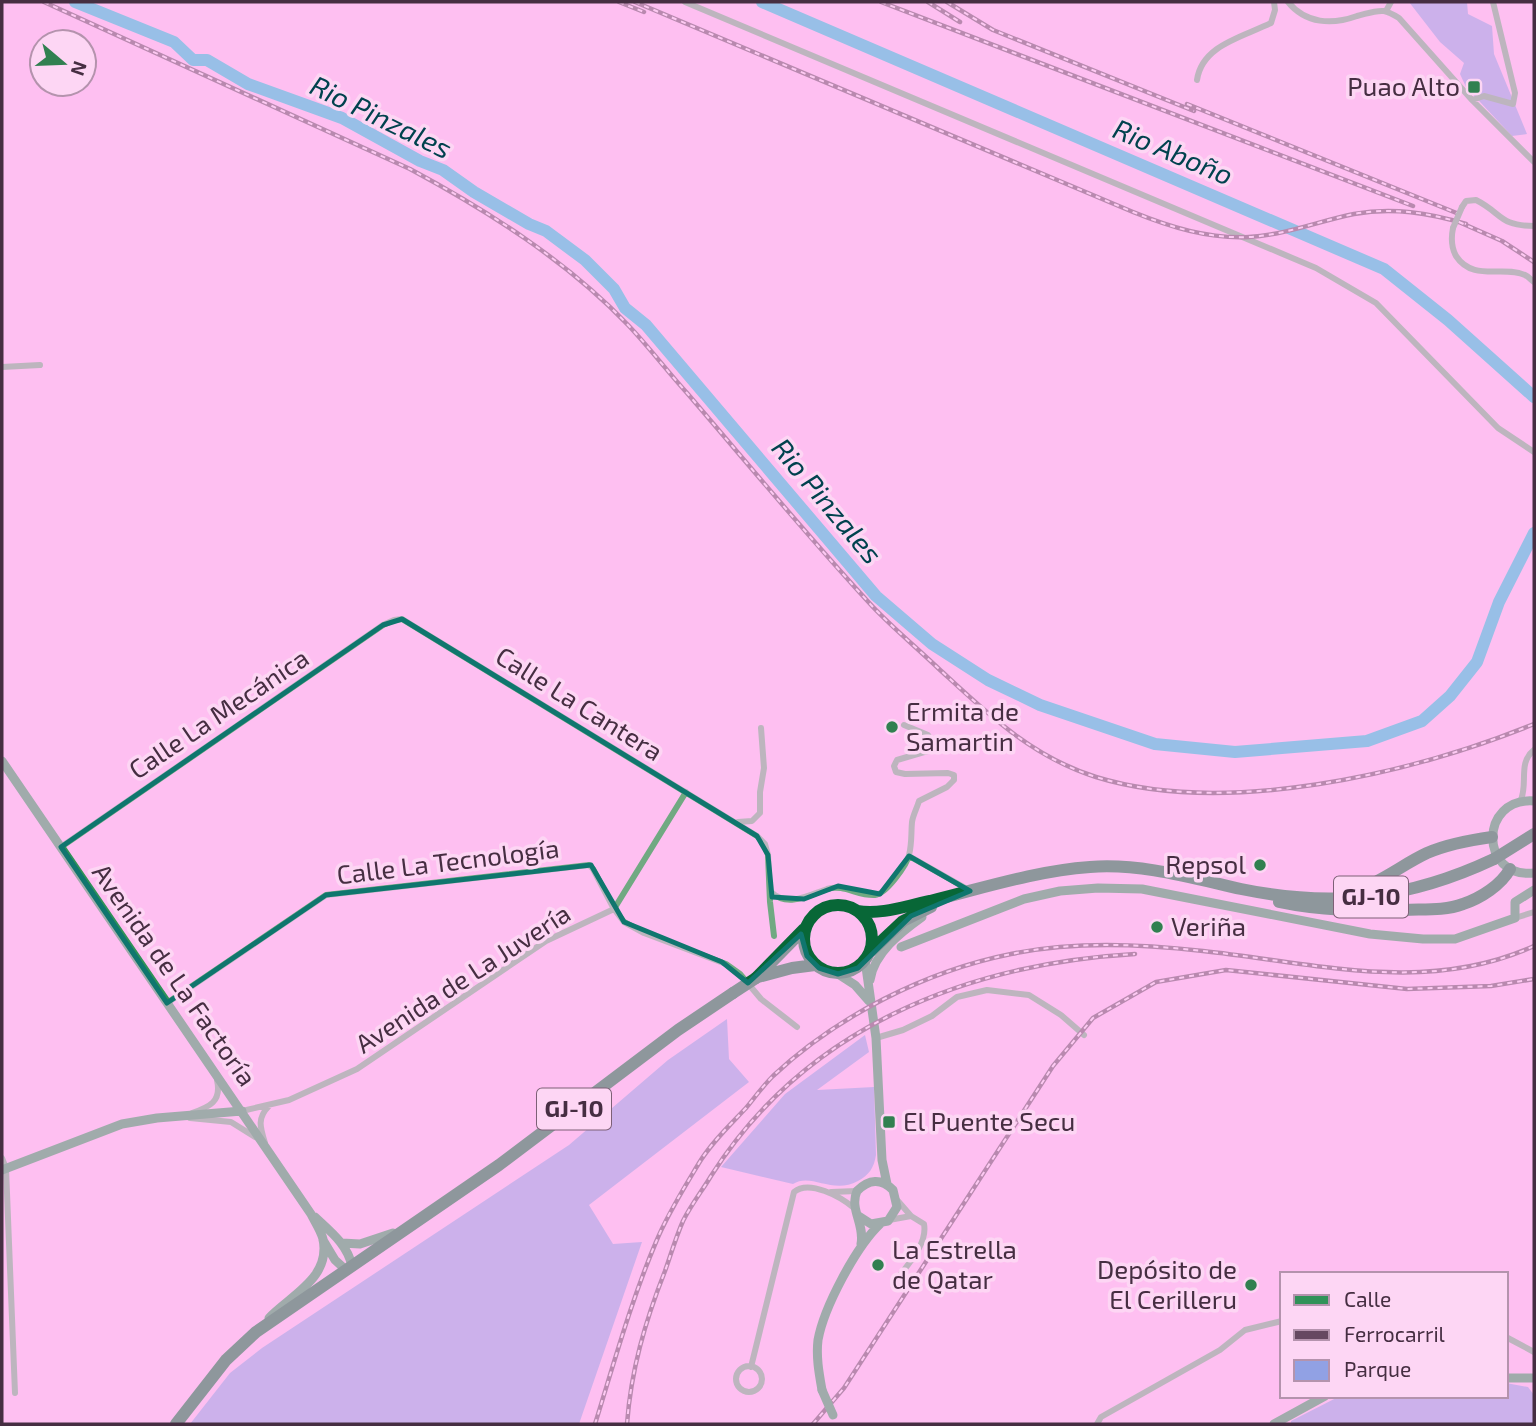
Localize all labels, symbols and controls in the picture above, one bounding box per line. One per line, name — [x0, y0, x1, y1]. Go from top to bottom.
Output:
north arrow — [28, 28, 98, 98]
text: N — [66, 58, 93, 79]
water label: Rio Pinzales — [305, 67, 458, 165]
place label: Puao Alto — [1347, 70, 1460, 101]
marker: Puao Alto — [1466, 79, 1482, 95]
water label: Rio Aboño — [1108, 111, 1238, 191]
water label: Rio Pinzales — [765, 431, 890, 570]
street label: Calle La Cantera — [491, 639, 669, 766]
street label: Calle La Mecánica — [122, 641, 314, 784]
place label: Ermita de Samartin — [906, 695, 1019, 756]
marker: Ermita de Samartin — [884, 719, 900, 735]
street label: Calle La Tecnología — [335, 831, 561, 890]
place label: Repsol — [1165, 848, 1246, 879]
street label: Avenida de La Factoría — [87, 857, 264, 1091]
marker: Repsol — [1252, 857, 1268, 873]
road number: GJ-10 — [1334, 876, 1408, 917]
street label: Avenida de La Juvería — [349, 897, 575, 1059]
place label: Veriña — [1171, 910, 1246, 941]
marker: Veriña — [1149, 919, 1165, 935]
road number: GJ-10 — [537, 1088, 611, 1129]
place label: El Puente Secu — [903, 1105, 1075, 1136]
marker: El Puente Secu — [881, 1114, 897, 1130]
place label: La Estrella de Qatar — [892, 1233, 1017, 1294]
place label: Depósito de El Cerilleru — [1097, 1253, 1237, 1314]
marker: La Estrella de Qatar — [870, 1257, 886, 1273]
legend — [1280, 1272, 1508, 1398]
marker: Depósito de El Cerilleru — [1243, 1277, 1259, 1293]
text: Calle — [1344, 1286, 1391, 1311]
text: Ferrocarril — [1344, 1321, 1446, 1346]
text: Parque — [1344, 1356, 1411, 1381]

